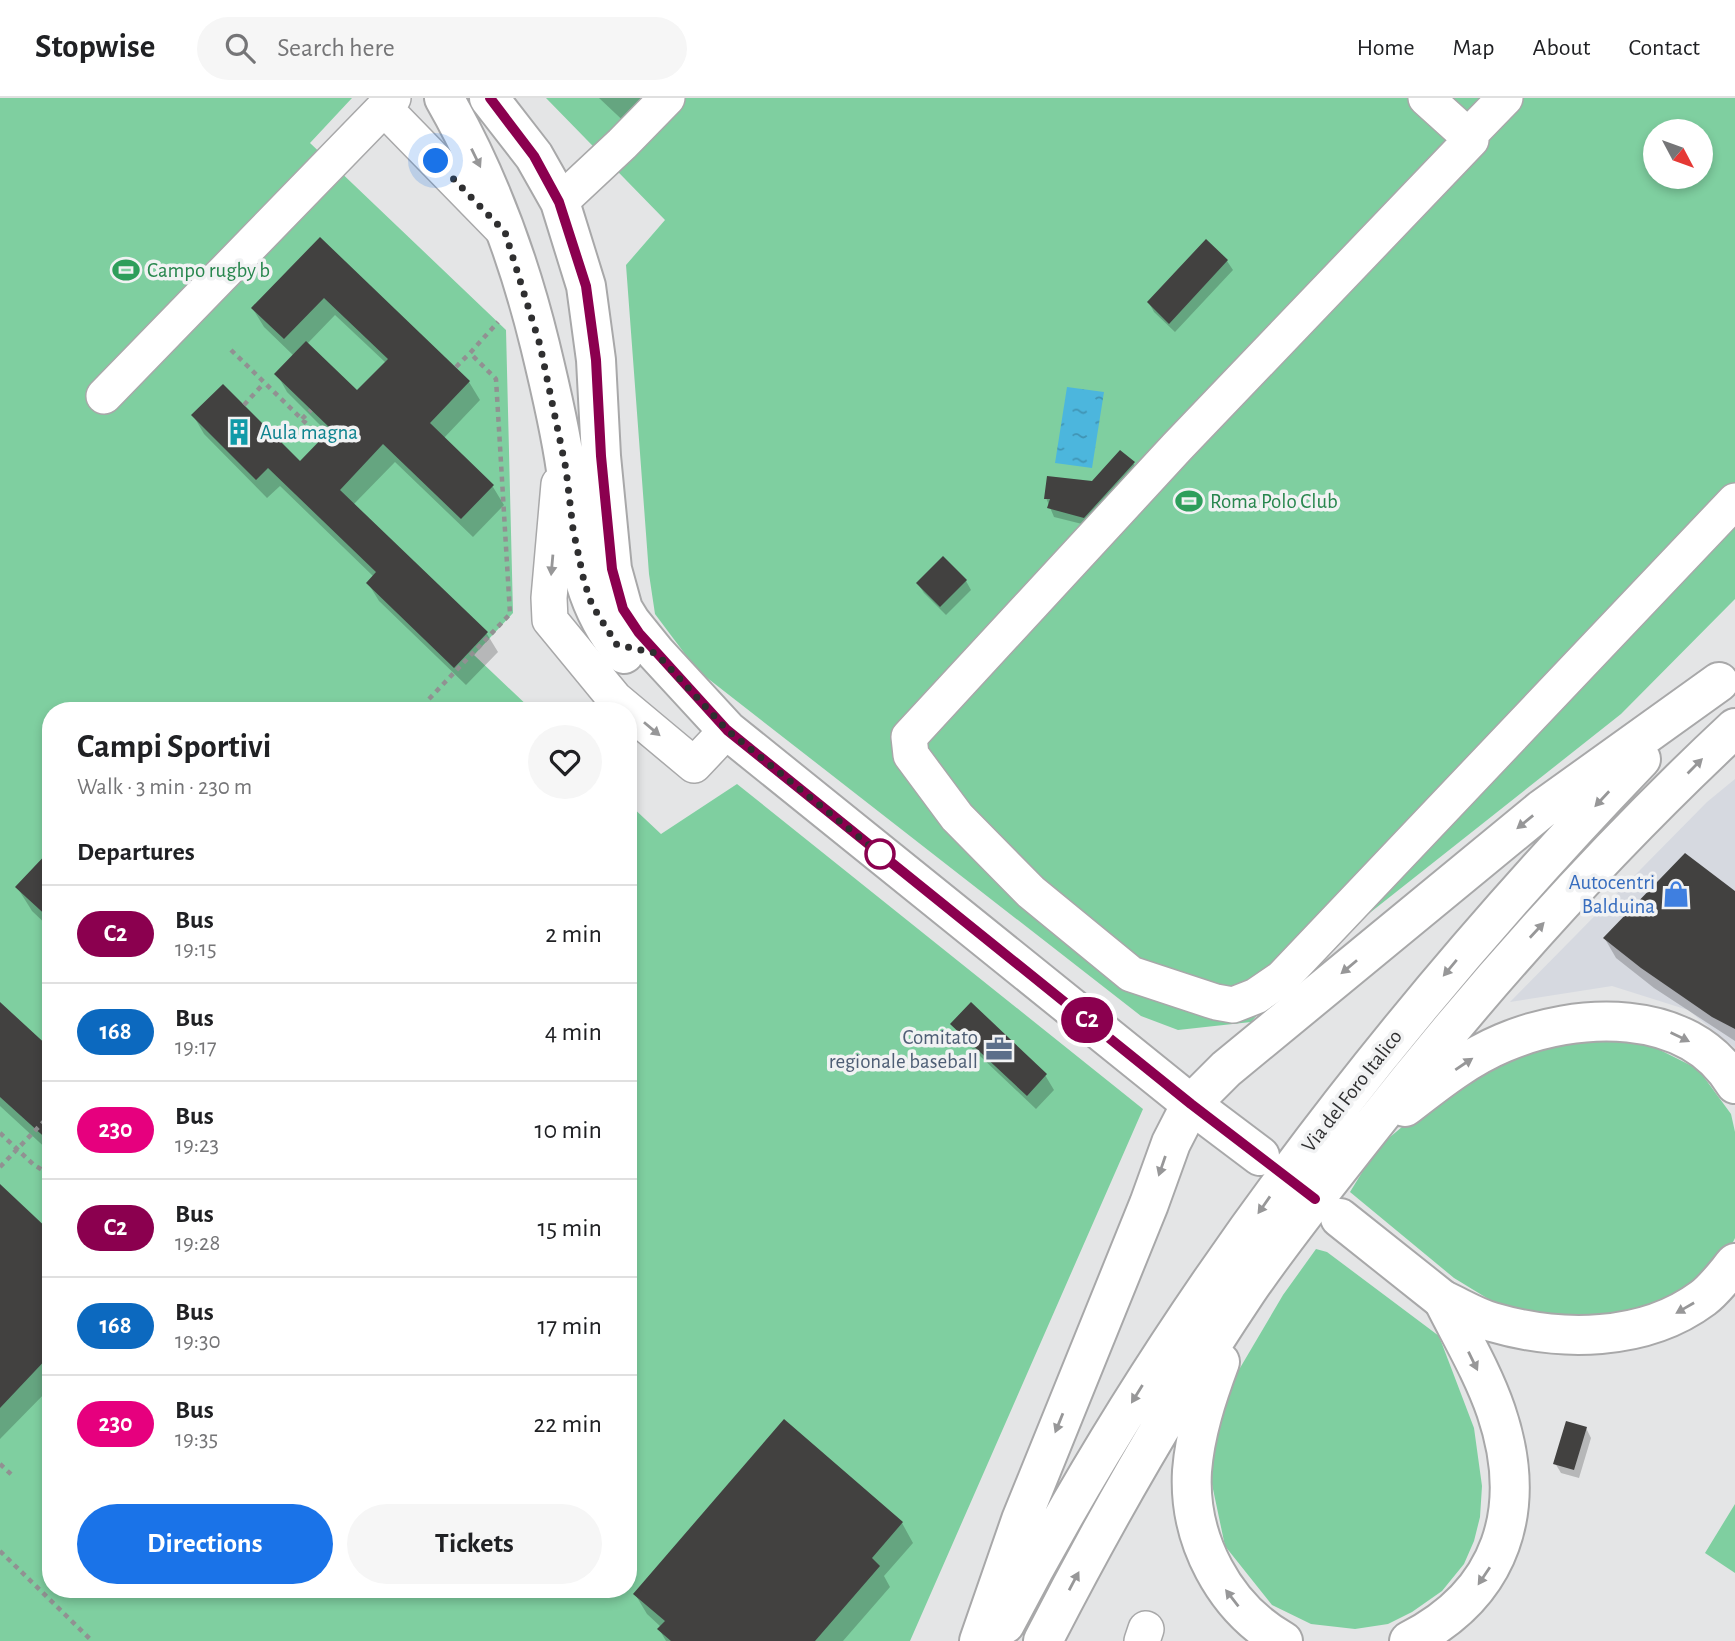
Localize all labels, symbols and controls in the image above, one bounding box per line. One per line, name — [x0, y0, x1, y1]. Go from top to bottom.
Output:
search box — [197, 17, 687, 80]
icon: search — [221, 29, 259, 67]
text: Stopwise — [35, 31, 155, 64]
text: Search here — [277, 35, 395, 61]
text: Home — [1357, 36, 1415, 60]
text: Map — [1453, 36, 1495, 60]
text: About — [1533, 36, 1590, 60]
text: Contact — [1628, 36, 1700, 60]
north arrow — [1643, 119, 1713, 189]
map controls — [1643, 119, 1713, 189]
your location — [418, 143, 453, 178]
one-way arrow — [470, 148, 482, 168]
sports icon: Campo rugby b — [111, 255, 141, 285]
place label: Campo rugby b — [147, 260, 270, 281]
building icon: Aula magna — [224, 417, 254, 447]
place label: Aula magna — [260, 422, 358, 443]
sports icon: Roma Polo Club — [1174, 486, 1204, 516]
place label: Roma Polo Club — [1210, 491, 1338, 512]
one-way arrow — [546, 555, 557, 577]
one-way arrow — [643, 721, 660, 736]
button: heart — [528, 725, 602, 799]
text: Campi Sportivi — [77, 731, 271, 764]
one-way arrow — [1687, 758, 1703, 774]
text: Walk · 3 min · 230 m — [77, 776, 252, 799]
one-way arrow — [1594, 791, 1611, 808]
one-way arrow — [1517, 814, 1534, 829]
text: Departures — [77, 839, 195, 865]
unlabelled marker — [865, 839, 895, 869]
place label: Autocentri Balduina — [1569, 872, 1655, 917]
shop icon: Autocentri Balduina — [1661, 879, 1691, 909]
text: Bus — [175, 907, 214, 933]
text: 2 min — [545, 921, 602, 947]
one-way arrow — [1529, 921, 1545, 939]
text: C2 — [104, 922, 127, 946]
text: 19:15 — [175, 938, 217, 961]
one-way arrow — [1341, 959, 1359, 974]
one-way arrow — [1443, 960, 1458, 977]
line badge: C2 — [1056, 997, 1118, 1043]
text: Bus — [175, 1005, 214, 1031]
text: C2 — [1075, 1008, 1099, 1032]
text: 4 min — [545, 1019, 602, 1045]
text: 168 — [99, 1020, 132, 1044]
street label: Via del Foro Italico — [1298, 1026, 1406, 1156]
place label: Comitato regionale baseball — [829, 1027, 978, 1072]
one-way arrow — [1670, 1032, 1690, 1043]
office icon: Comitato regionale baseball — [984, 1034, 1014, 1064]
text: 19:17 — [175, 1036, 217, 1059]
one-way arrow — [1455, 1057, 1473, 1071]
text: Bus — [175, 1103, 214, 1129]
text: 10 min — [535, 1117, 602, 1143]
text: 230 — [98, 1118, 133, 1142]
text: 19:23 — [175, 1134, 219, 1157]
one-way arrow — [1156, 1156, 1167, 1177]
one-way arrow — [1257, 1196, 1271, 1214]
text: Bus — [175, 1201, 214, 1227]
text: 15 min — [537, 1215, 602, 1241]
text: C2 — [104, 1216, 127, 1240]
text: 19:28 — [175, 1232, 220, 1255]
text: Bus — [175, 1299, 214, 1325]
one-way arrow — [1676, 1302, 1695, 1314]
text: 17 min — [537, 1313, 602, 1339]
text: 168 — [99, 1314, 132, 1338]
text: 19:30 — [175, 1330, 221, 1353]
one-way arrow — [1468, 1351, 1479, 1371]
one-way arrow — [1130, 1384, 1143, 1403]
text: Bus — [175, 1397, 214, 1423]
text: 22 min — [534, 1411, 602, 1437]
text: 230 — [98, 1412, 133, 1436]
one-way arrow — [1053, 1412, 1064, 1433]
text: 19:35 — [175, 1428, 218, 1451]
button: Directions — [77, 1504, 333, 1584]
button: Tickets — [347, 1504, 602, 1584]
one-way arrow — [1477, 1567, 1491, 1585]
one-way arrow — [1068, 1571, 1080, 1590]
one-way arrow — [1224, 1589, 1239, 1607]

